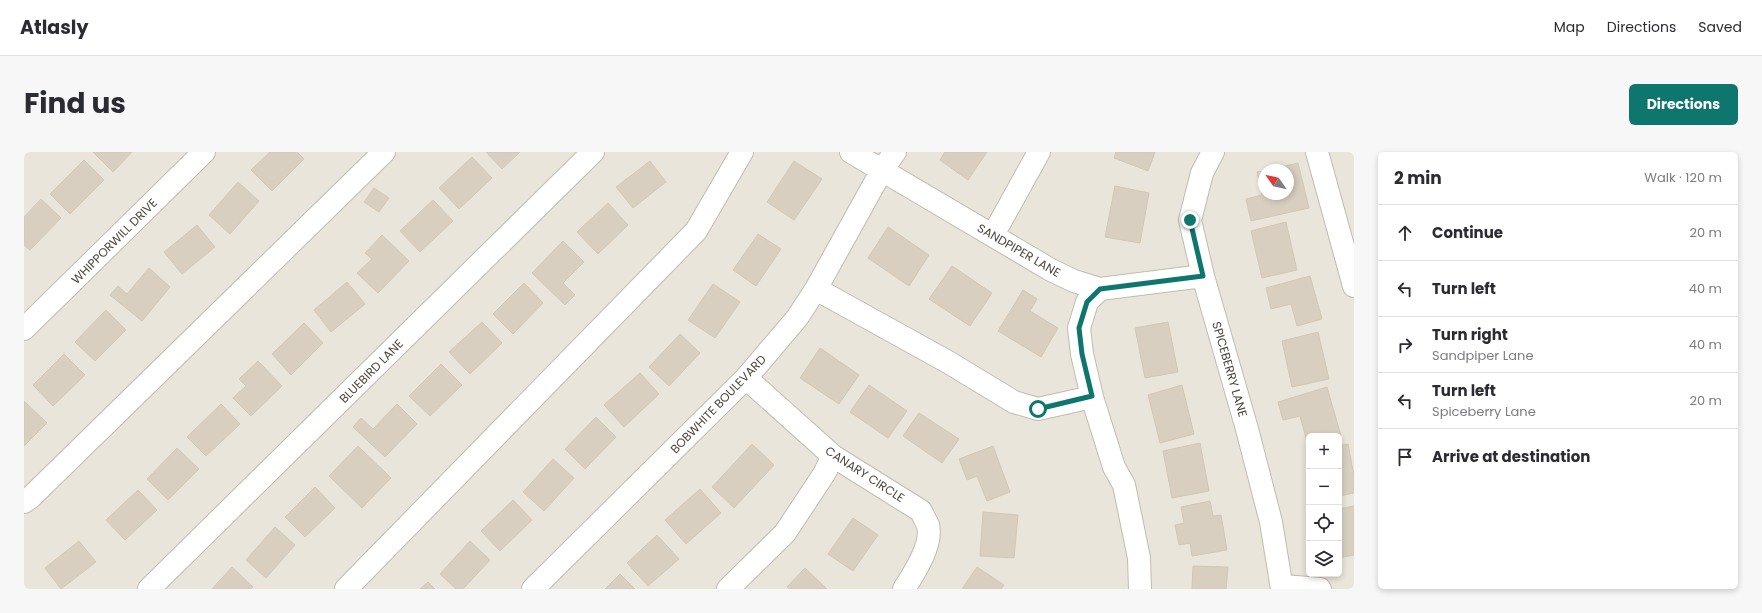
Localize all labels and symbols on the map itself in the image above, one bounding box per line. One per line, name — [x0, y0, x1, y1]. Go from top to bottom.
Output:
north arrow — [1258, 164, 1294, 200]
street label: WHIPPORWILL DRIVE — [67, 194, 161, 288]
route end — [1181, 211, 1199, 229]
street label: SANDPIPER LANE — [974, 219, 1064, 281]
street label: SPICEBERRY LANE — [1208, 319, 1252, 419]
street label: BLUEBIRD LANE — [335, 335, 407, 407]
street label: BOBWHITE BOULEVARD — [666, 351, 770, 457]
route start — [1029, 400, 1047, 418]
street label: CANARY CIRCLE — [822, 442, 908, 506]

